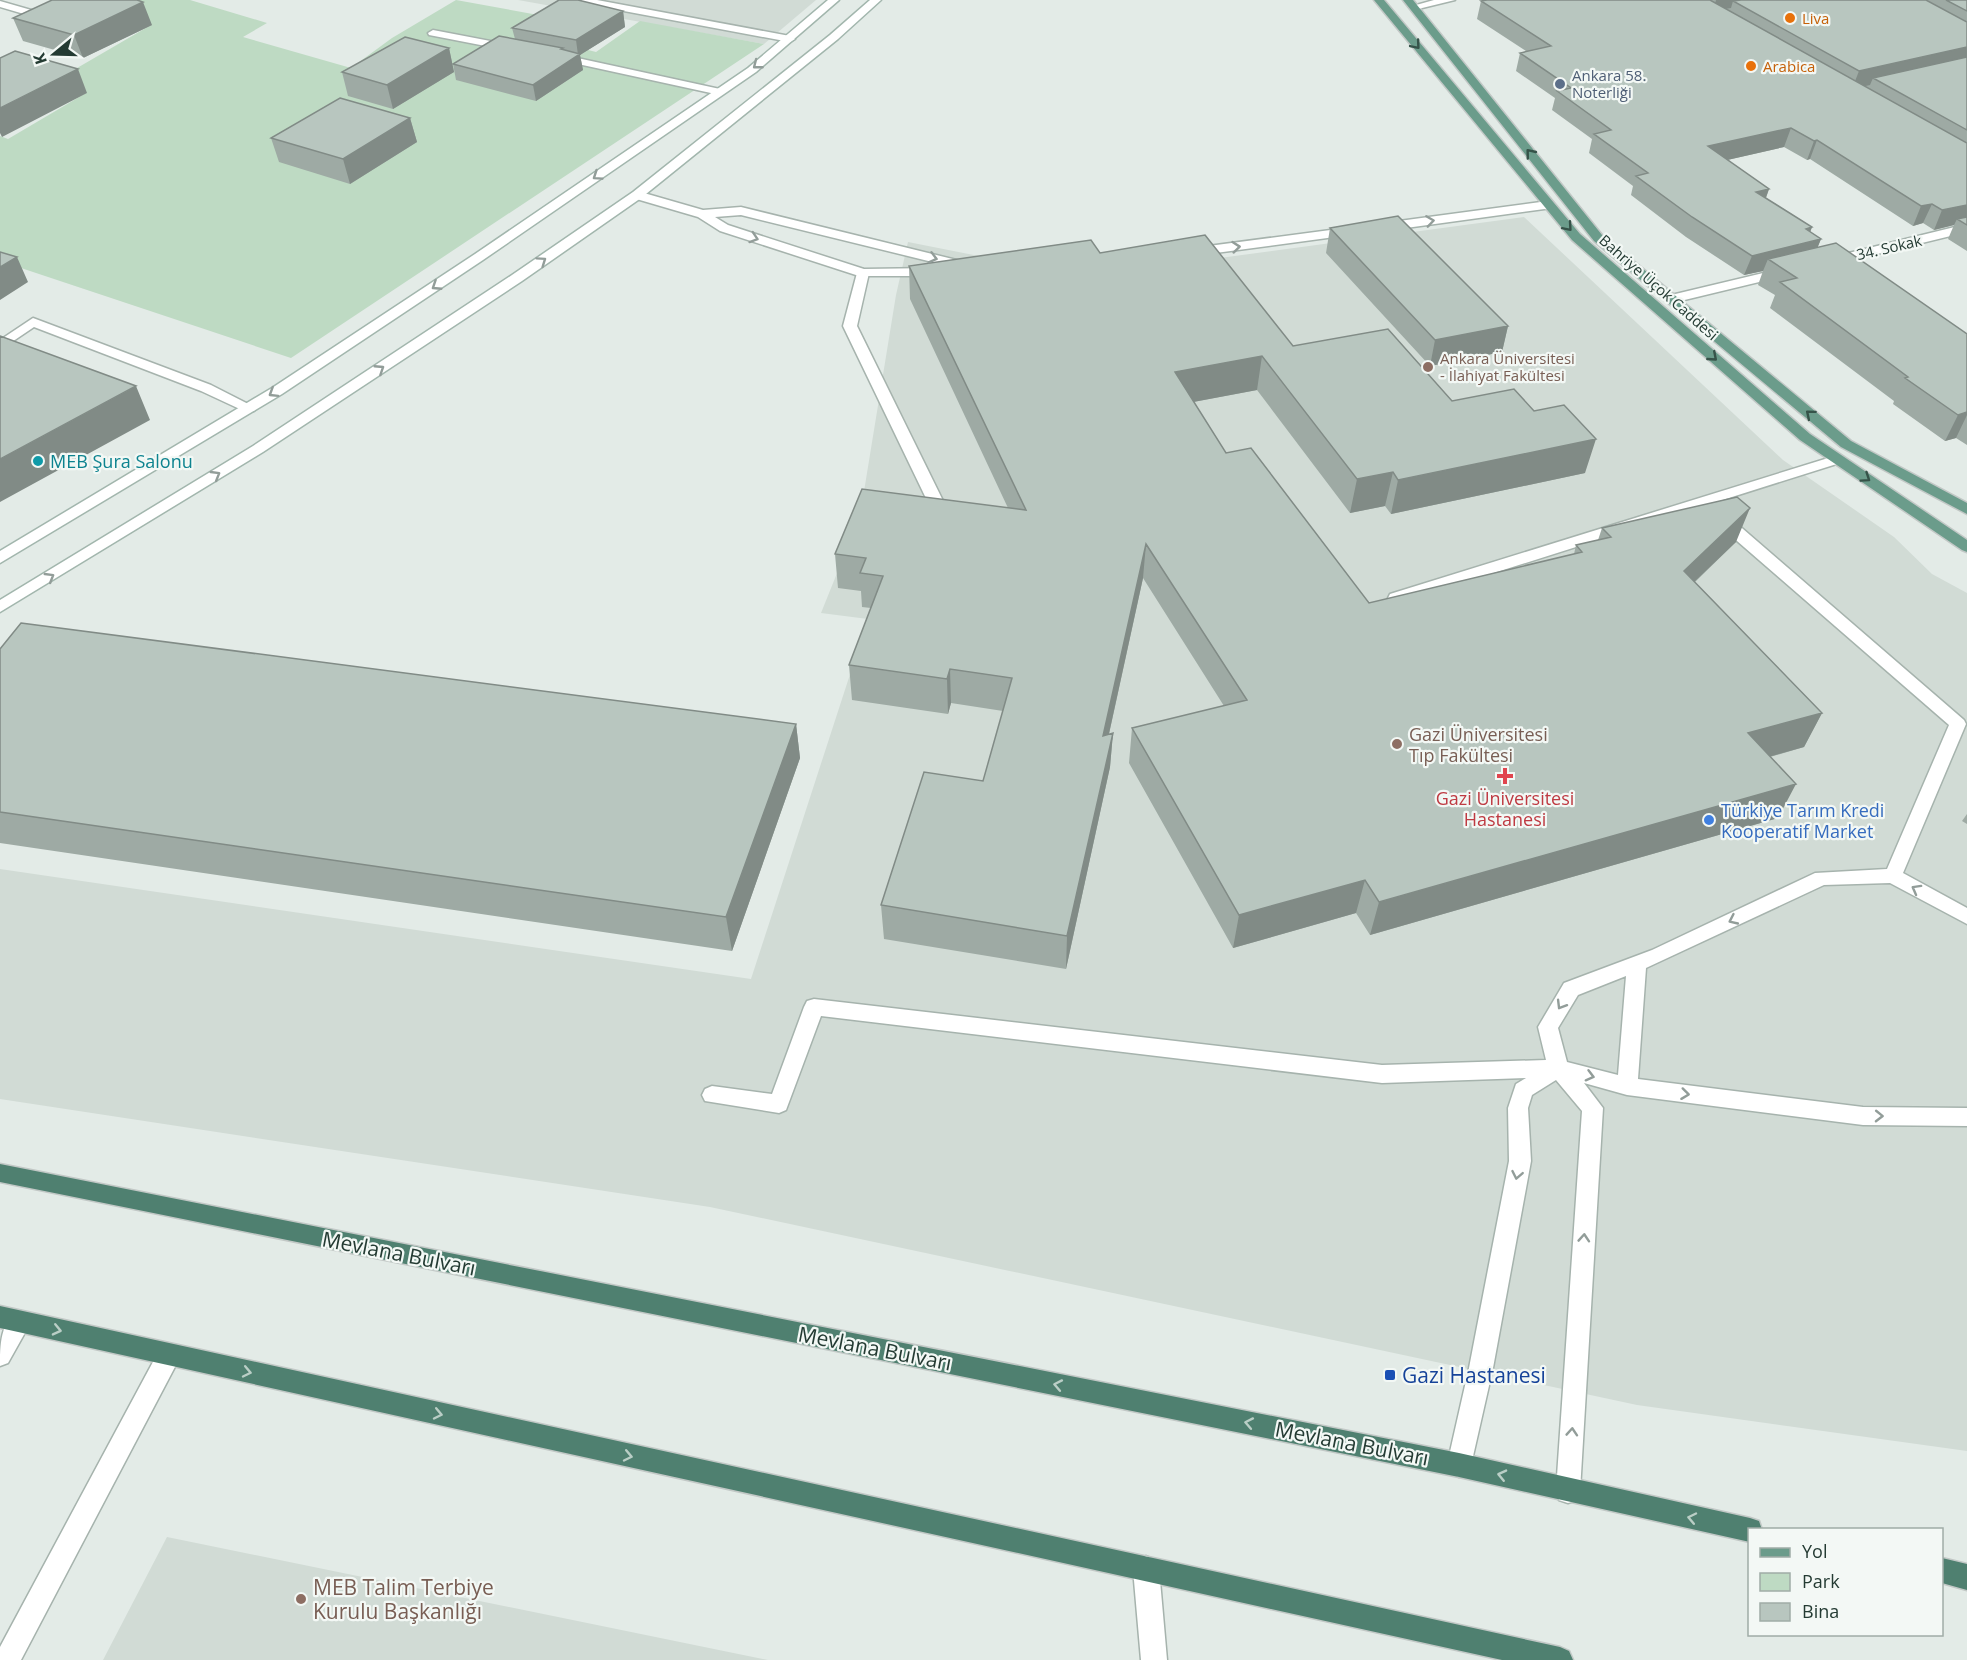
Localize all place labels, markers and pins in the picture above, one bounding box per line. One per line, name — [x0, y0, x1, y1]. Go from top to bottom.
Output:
place label: Liva — [1802, 8, 1829, 28]
marker: Liva — [1783, 11, 1797, 25]
place label: Arabica — [1763, 56, 1815, 76]
marker: Arabica — [1744, 59, 1758, 73]
place label: Ankara 58. Noterliği — [1572, 65, 1646, 102]
marker: Ankara 58. Noterliği — [1553, 77, 1567, 91]
place label: Ankara Üniversitesi - İlahiyat Fakültesi — [1440, 348, 1575, 385]
marker: Ankara Üniversitesi - İlahiyat Fakültesi — [1421, 360, 1435, 374]
place label: MEB Şura Salonu — [50, 449, 193, 473]
marker: MEB Şura Salonu — [31, 454, 45, 468]
place label: Gazi Üniversitesi Tıp Fakültesi — [1409, 722, 1548, 767]
marker: Gazi Üniversitesi Tıp Fakültesi — [1390, 737, 1404, 751]
marker: Gazi Üniversitesi Hastanesi — [1496, 767, 1514, 785]
place label: Gazi Üniversitesi Hastanesi — [1436, 786, 1574, 831]
place label: Türkiye Tarım Kredi Kooperatif Market — [1721, 798, 1884, 843]
marker: Türkiye Tarım Kredi Kooperatif Market — [1702, 813, 1716, 827]
place label: Gazi Hastanesi — [1402, 1361, 1546, 1389]
marker: Gazi Hastanesi — [1383, 1368, 1397, 1382]
place label: MEB Talim Terbiye Kurulu Başkanlığı — [313, 1573, 494, 1625]
marker: MEB Talim Terbiye Kurulu Başkanlığı — [294, 1592, 308, 1606]

